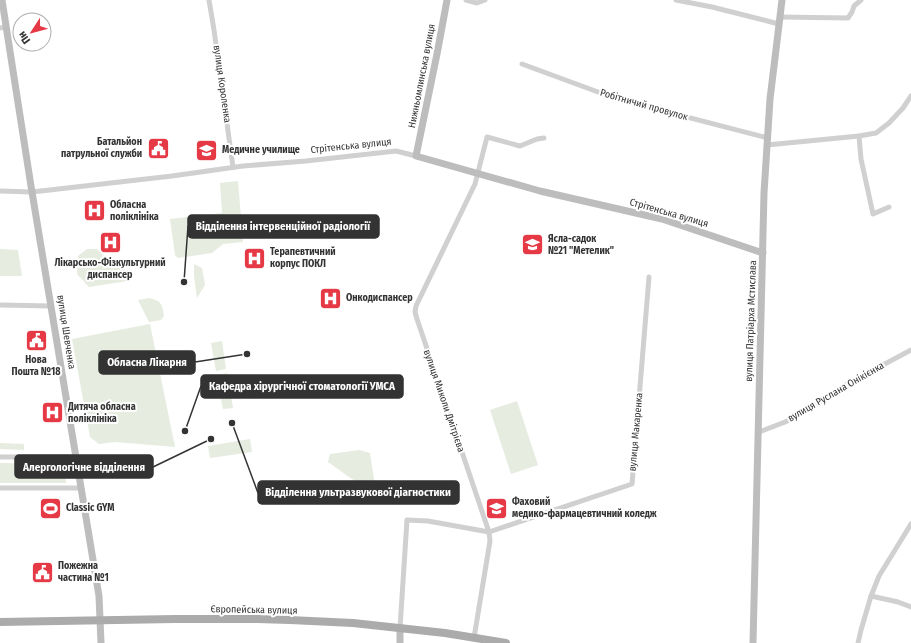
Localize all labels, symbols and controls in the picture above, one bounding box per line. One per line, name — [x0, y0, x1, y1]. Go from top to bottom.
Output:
north arrow — [12, 12, 52, 52]
street label: Нижньомлинська вулиця — [406, 23, 438, 129]
text: Пн — [15, 29, 33, 46]
street label: вулиця Короленка — [211, 44, 233, 124]
street label: Робітничий провулок — [599, 86, 690, 123]
public building icon: Батальйон патрульної служби — [145, 135, 171, 161]
street label: Стрітенська вулиця — [310, 135, 392, 156]
place label: Батальйон патрульної служби — [61, 136, 142, 160]
school or university icon: Медичне училище — [193, 137, 219, 163]
place label: Медичне училище — [222, 144, 300, 156]
street label: Стрітенська вулиця — [628, 195, 710, 230]
hospital icon: Обласна поліклініка — [81, 198, 107, 224]
place label: Обласна поліклініка — [110, 199, 159, 223]
callout: Відділення інтервенційної радіології — [188, 215, 379, 238]
text: Відділення інтервенційної радіології — [196, 220, 371, 233]
hospital icon: Лікарсько-Фізкультурний диспансер — [97, 230, 123, 256]
school or university icon: Ясла-садок №21 "Метелик" — [520, 232, 546, 258]
place label: Ясла-садок №21 "Метелик" — [548, 233, 614, 257]
hospital icon: Терапевтичний корпус ПОКЛ — [242, 245, 268, 271]
place label: Терапевтичний корпус ПОКЛ — [270, 246, 336, 270]
place label: Лікарсько-Фізкультурний диспансер — [54, 257, 166, 281]
street label: вулиця Патріарха Мстислава — [742, 260, 759, 382]
hospital icon: Онкодиспансер — [318, 285, 344, 311]
place label: Онкодиспансер — [346, 292, 413, 304]
street label: вулиця Шевченка — [54, 294, 78, 370]
public building icon: Нова Пошта №18 — [23, 327, 49, 353]
street label: вулиця Миколи Дмітрієва — [421, 348, 468, 454]
callout: Обласна Лікарня — [99, 351, 195, 374]
place label: Нова Пошта №18 — [11, 354, 61, 378]
text: Обласна Лікарня — [107, 356, 187, 369]
street label: вулиця Руслана Онікієнка — [785, 359, 886, 425]
callout: Кафедра хірургічної стоматології УМСА — [201, 375, 403, 398]
text: Кафедра хірургічної стоматології УМСА — [209, 380, 396, 393]
street label: вулиця Макаренка — [627, 392, 645, 472]
hospital icon: Дитяча обласна поліклініка — [39, 400, 65, 426]
place label: Дитяча обласна поліклініка — [67, 401, 136, 425]
callout: Алергологічне відділення — [15, 455, 153, 478]
text: Алергологічне відділення — [22, 461, 145, 474]
callout: Відділення ультразвукової діагностики — [258, 481, 459, 504]
text: Відділення ультразвукової діагностики — [265, 486, 451, 499]
sports icon: Classic GYM — [37, 495, 63, 521]
school or university icon: Фаховий медико-фармацевтичний коледж — [484, 495, 510, 521]
place label: Фаховий медико-фармацевтичний коледж — [512, 496, 657, 520]
place label: Classic GYM — [66, 502, 114, 514]
public building icon: Пожежна частина №1 — [29, 559, 55, 585]
place label: Пожежна частина №1 — [58, 560, 109, 584]
street label: Європейська вулиця — [210, 603, 298, 617]

